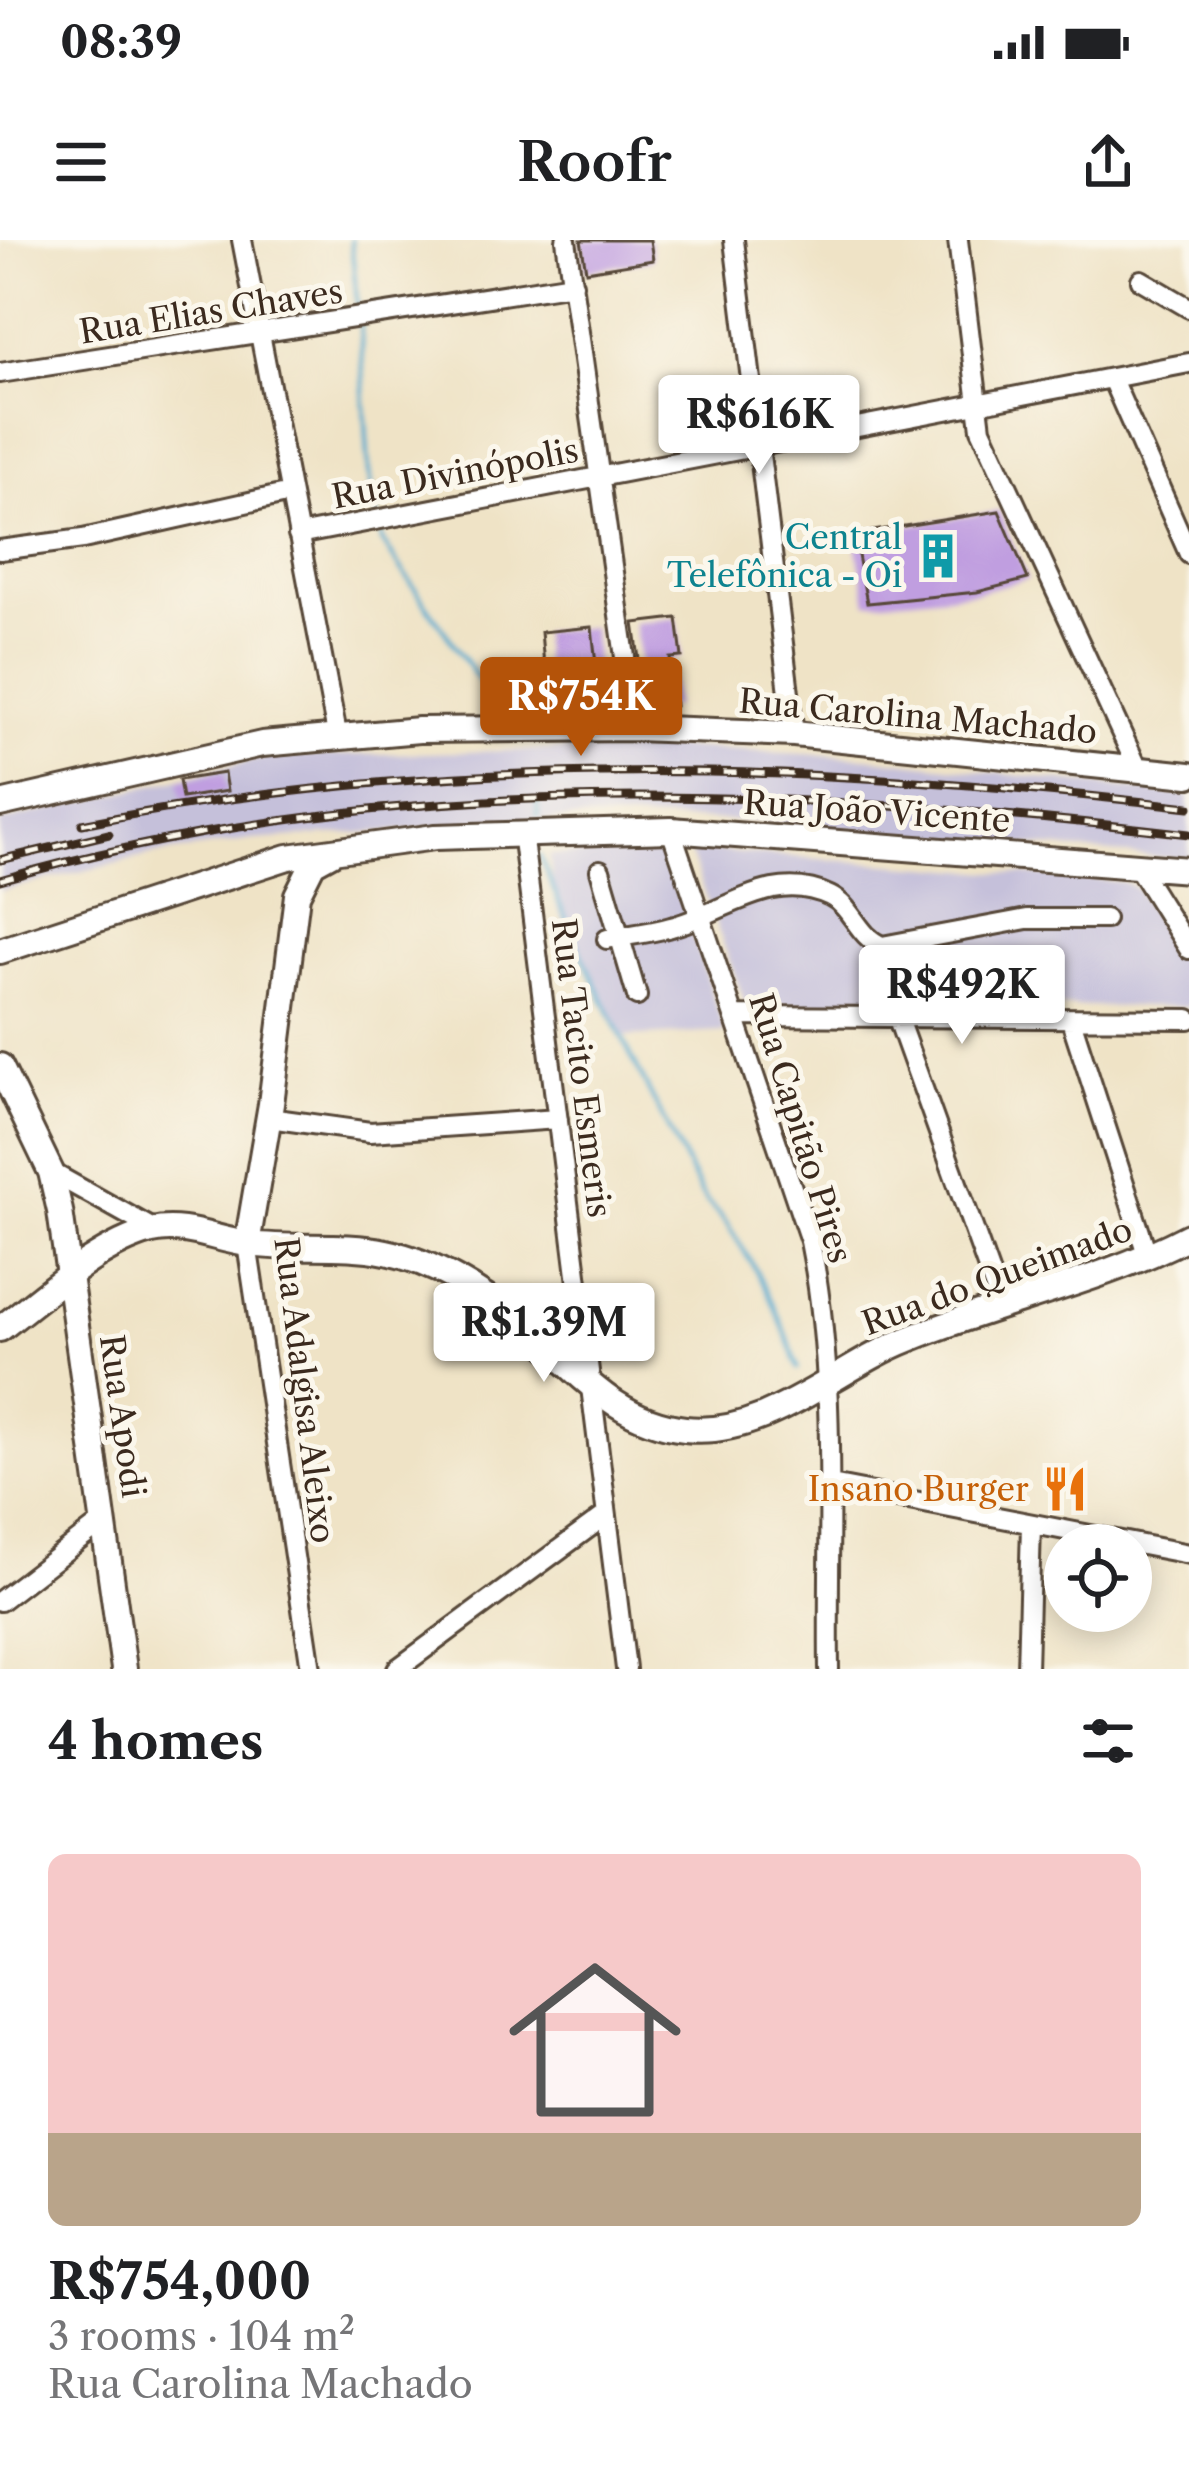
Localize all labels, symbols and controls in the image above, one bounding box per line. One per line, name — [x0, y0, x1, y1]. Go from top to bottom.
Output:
text: 08:39 — [60, 14, 182, 70]
icon: menu — [48, 129, 114, 195]
text: Roofr — [517, 129, 672, 195]
icon: share — [1075, 129, 1141, 195]
street label: Rua Elias Chaves — [77, 270, 346, 353]
pin: R$616K — [661, 375, 857, 477]
text: R$616K — [685, 390, 833, 438]
street label: Rua Divinópolis — [328, 429, 582, 517]
place label: Central Telefônica - Oi — [667, 517, 902, 596]
building icon: Central Telefônica - Oi — [913, 531, 963, 581]
pin: R$754K — [483, 657, 679, 759]
text: R$754K — [507, 672, 655, 720]
street label: Rua Carolina Machado — [737, 680, 1099, 753]
street label: Rua João Vicente — [742, 782, 1012, 841]
street label: Rua Tacito Esmeris — [543, 916, 620, 1220]
pin: R$492K — [864, 945, 1060, 1047]
text: R$492K — [886, 960, 1038, 1008]
street label: Rua Capitão Pires — [740, 988, 861, 1268]
street label: Rua do Queimado — [857, 1209, 1138, 1344]
street label: Rua Adalgisa Aleixo — [265, 1235, 344, 1545]
pin: R$1.39M — [433, 1283, 655, 1385]
text: R$1.39M — [461, 1298, 627, 1346]
street label: Rua Apodi — [91, 1332, 154, 1500]
restaurant icon: Insano Burger — [1040, 1464, 1090, 1514]
place label: Insano Burger — [808, 1469, 1029, 1510]
map controls — [1044, 1524, 1152, 1632]
button: locate — [1044, 1524, 1152, 1632]
icon: filters — [1075, 1708, 1141, 1774]
text: 4 homes — [48, 1710, 263, 1772]
icon: home — [487, 1932, 703, 2148]
text: R$754,000 — [48, 2250, 311, 2312]
text: 3 rooms · 104 m² — [48, 2312, 355, 2360]
text: Rua Carolina Machado — [48, 2360, 473, 2408]

